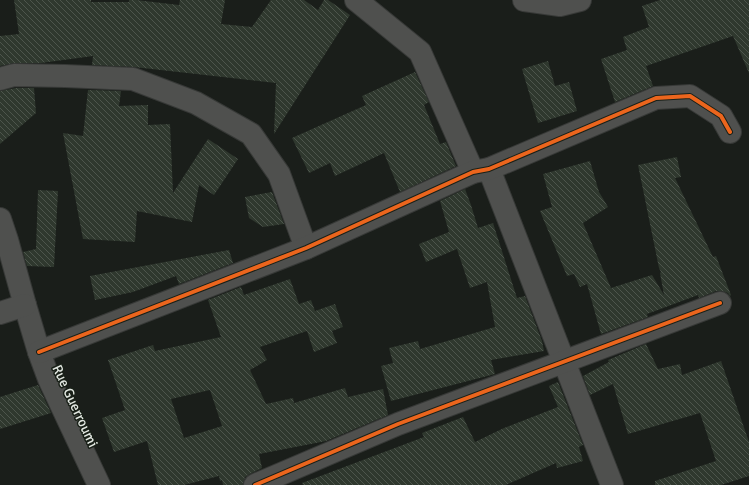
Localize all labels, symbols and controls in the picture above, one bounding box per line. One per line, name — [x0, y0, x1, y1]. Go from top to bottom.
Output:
street label: Rue Guerroumi — [48, 362, 102, 450]

